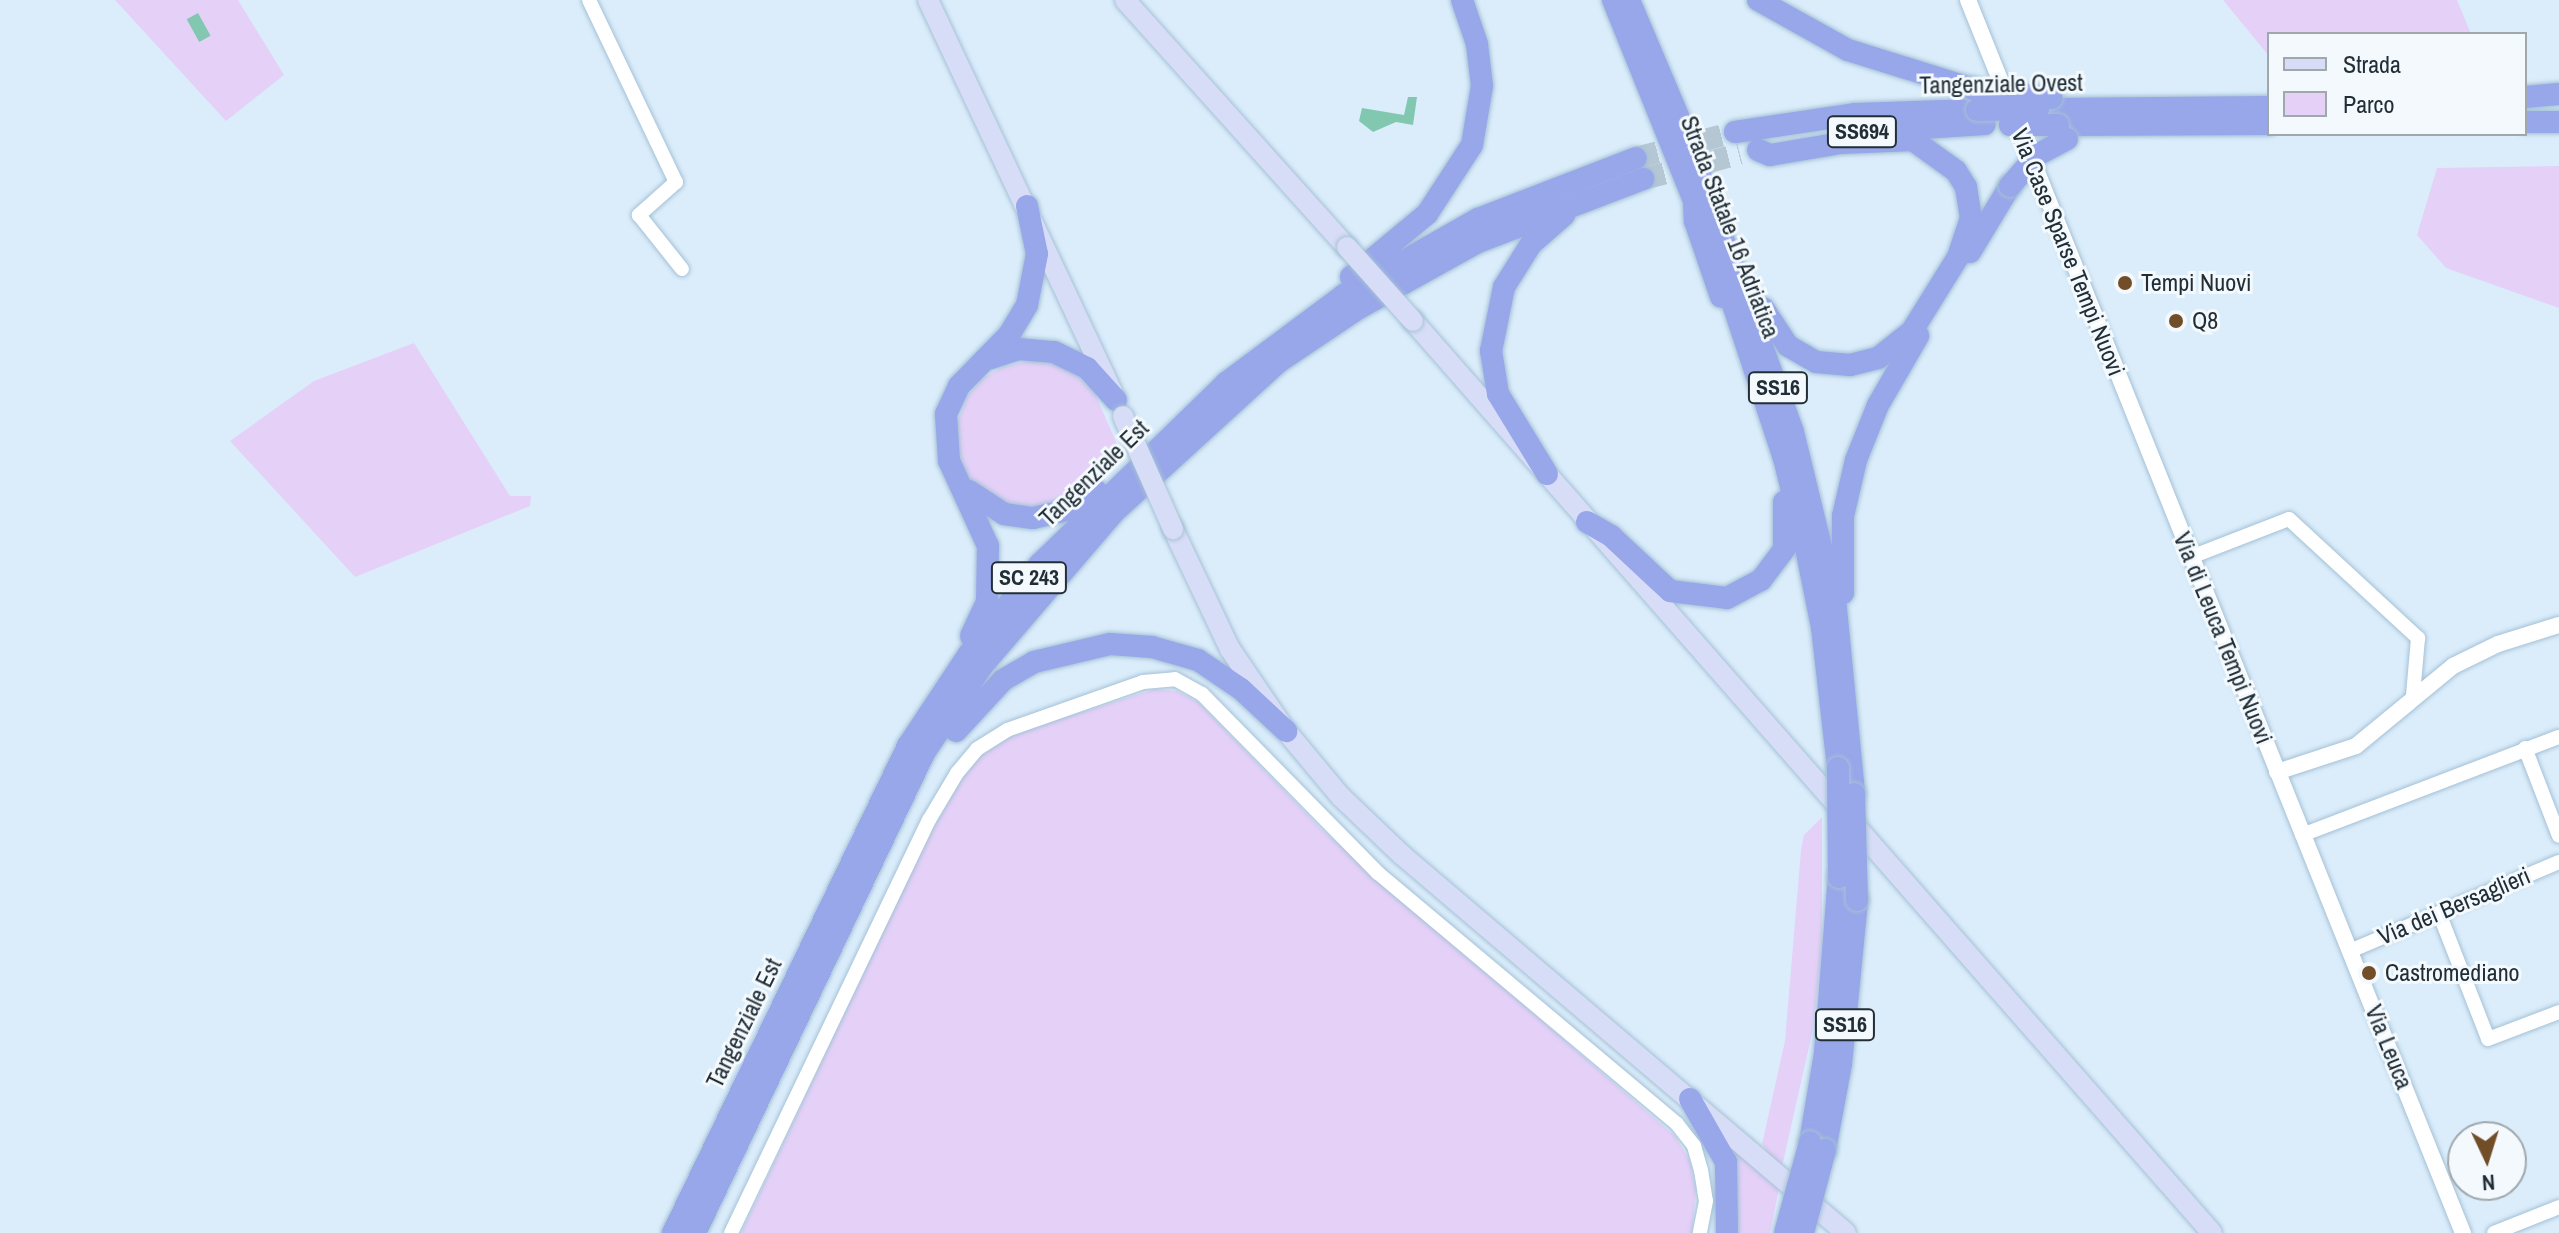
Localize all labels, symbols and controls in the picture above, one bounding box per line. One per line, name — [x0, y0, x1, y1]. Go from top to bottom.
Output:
legend — [2267, 32, 2527, 136]
text: Strada — [2343, 48, 2401, 80]
street label: Tangenziale Ovest — [1919, 68, 2083, 100]
text: Parco — [2343, 88, 2394, 120]
street label: Strada Statale 16 Adriatica — [1674, 112, 1786, 342]
road number: SS694 — [1826, 114, 1898, 150]
street label: Via Case Sparse Tempi Nuovi — [2005, 124, 2131, 380]
place label: Tempi Nuovi — [2141, 269, 2251, 297]
marker: Tempi Nuovi — [2116, 274, 2134, 292]
place label: Q8 — [2192, 307, 2218, 335]
marker: Q8 — [2167, 312, 2185, 330]
road number: SS16 — [1746, 370, 1810, 406]
street label: Tangenziale Est — [1033, 414, 1155, 532]
street label: Via di Leuca Tempi Nuovi — [2167, 528, 2279, 748]
road number: SC 243 — [989, 560, 1069, 596]
street label: Via dei Bersaglieri — [2374, 861, 2534, 951]
street label: Tangenziale Est — [700, 954, 788, 1092]
place label: Castromediano — [2385, 959, 2520, 987]
marker: Castromediano — [2360, 964, 2378, 982]
street label: Via Leuca — [2359, 1001, 2419, 1093]
road number: SS16 — [1813, 1007, 1877, 1043]
north arrow — [2447, 1121, 2527, 1201]
text: N — [2481, 1168, 2496, 1198]

